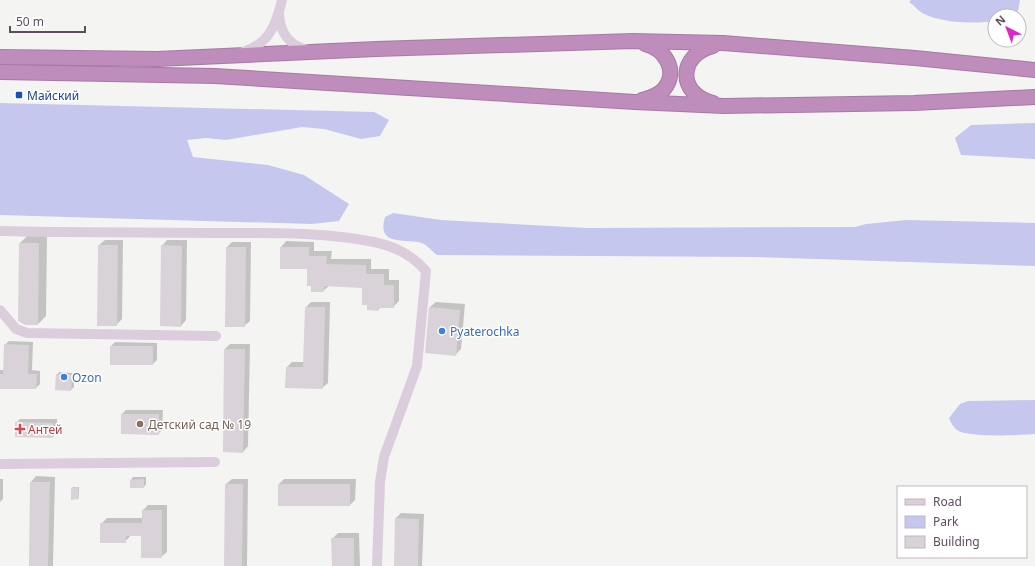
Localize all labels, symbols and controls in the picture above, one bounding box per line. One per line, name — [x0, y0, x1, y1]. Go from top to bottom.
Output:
scale bar — [10, 8, 85, 34]
north arrow — [987, 8, 1027, 48]
text: N — [992, 12, 1008, 29]
text: 50 m — [16, 13, 44, 30]
place label: Майский — [27, 87, 79, 104]
marker: Майский — [14, 90, 24, 100]
place label: Pyaterochka — [450, 323, 520, 340]
marker: Pyaterochka — [437, 326, 447, 336]
place label: Ozon — [72, 369, 102, 386]
marker: Ozon — [59, 372, 69, 382]
place label: Детский сад № 19 — [148, 416, 251, 433]
marker: Детский сад № 19 — [135, 419, 145, 429]
place label: Антей — [28, 421, 63, 438]
marker: Антей — [15, 424, 25, 434]
legend — [897, 486, 1027, 558]
text: Road — [933, 493, 962, 510]
text: Park — [933, 513, 959, 530]
text: Building — [933, 533, 980, 550]

